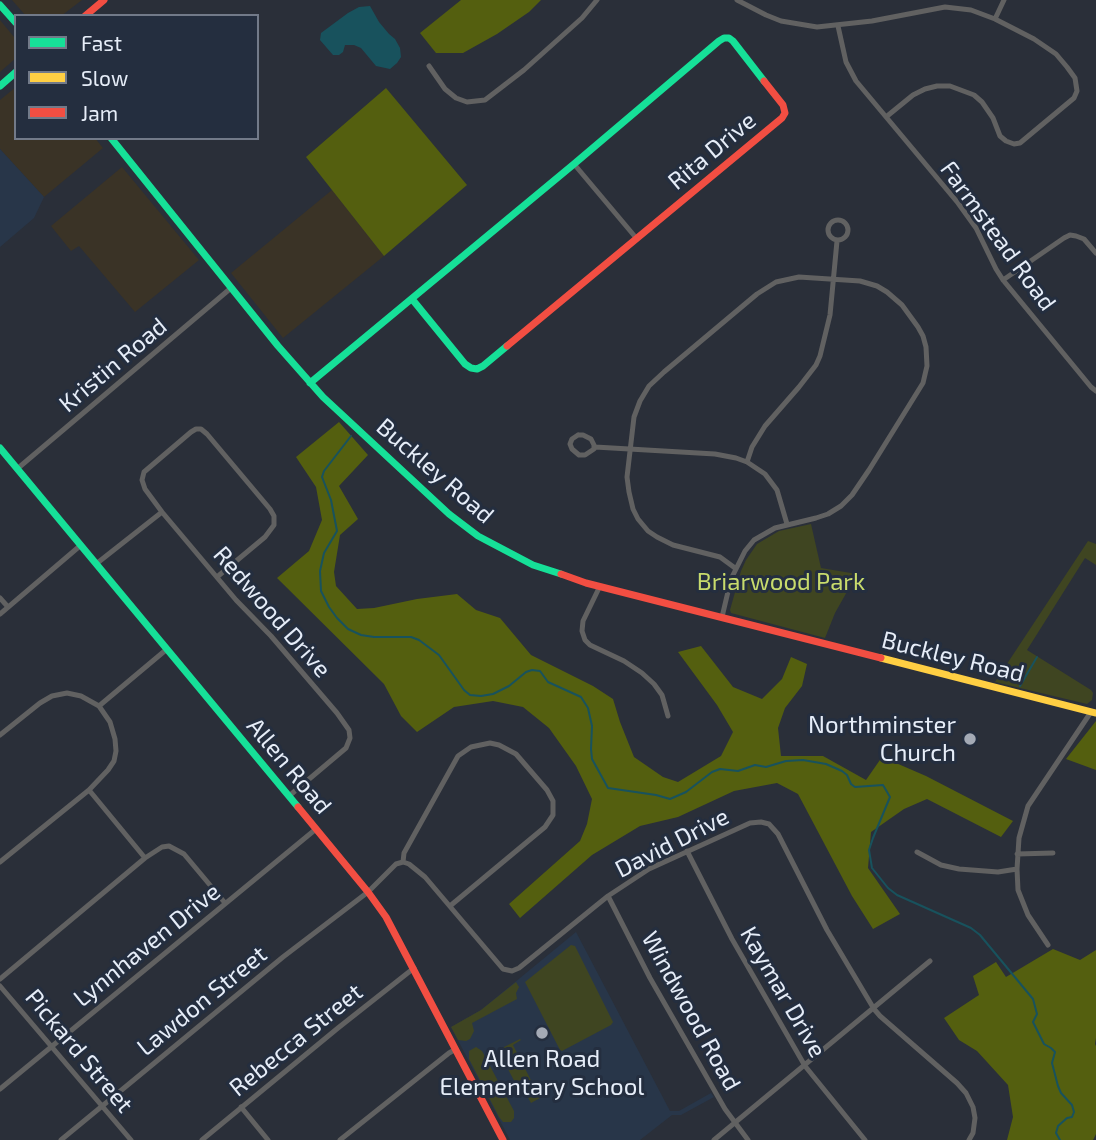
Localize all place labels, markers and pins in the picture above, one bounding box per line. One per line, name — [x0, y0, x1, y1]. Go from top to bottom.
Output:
place label: Northminster Church — [808, 711, 956, 767]
marker: Northminster Church — [962, 731, 978, 747]
marker: Allen Road Elementary School — [534, 1025, 550, 1041]
place label: Allen Road Elementary School — [440, 1045, 644, 1101]

